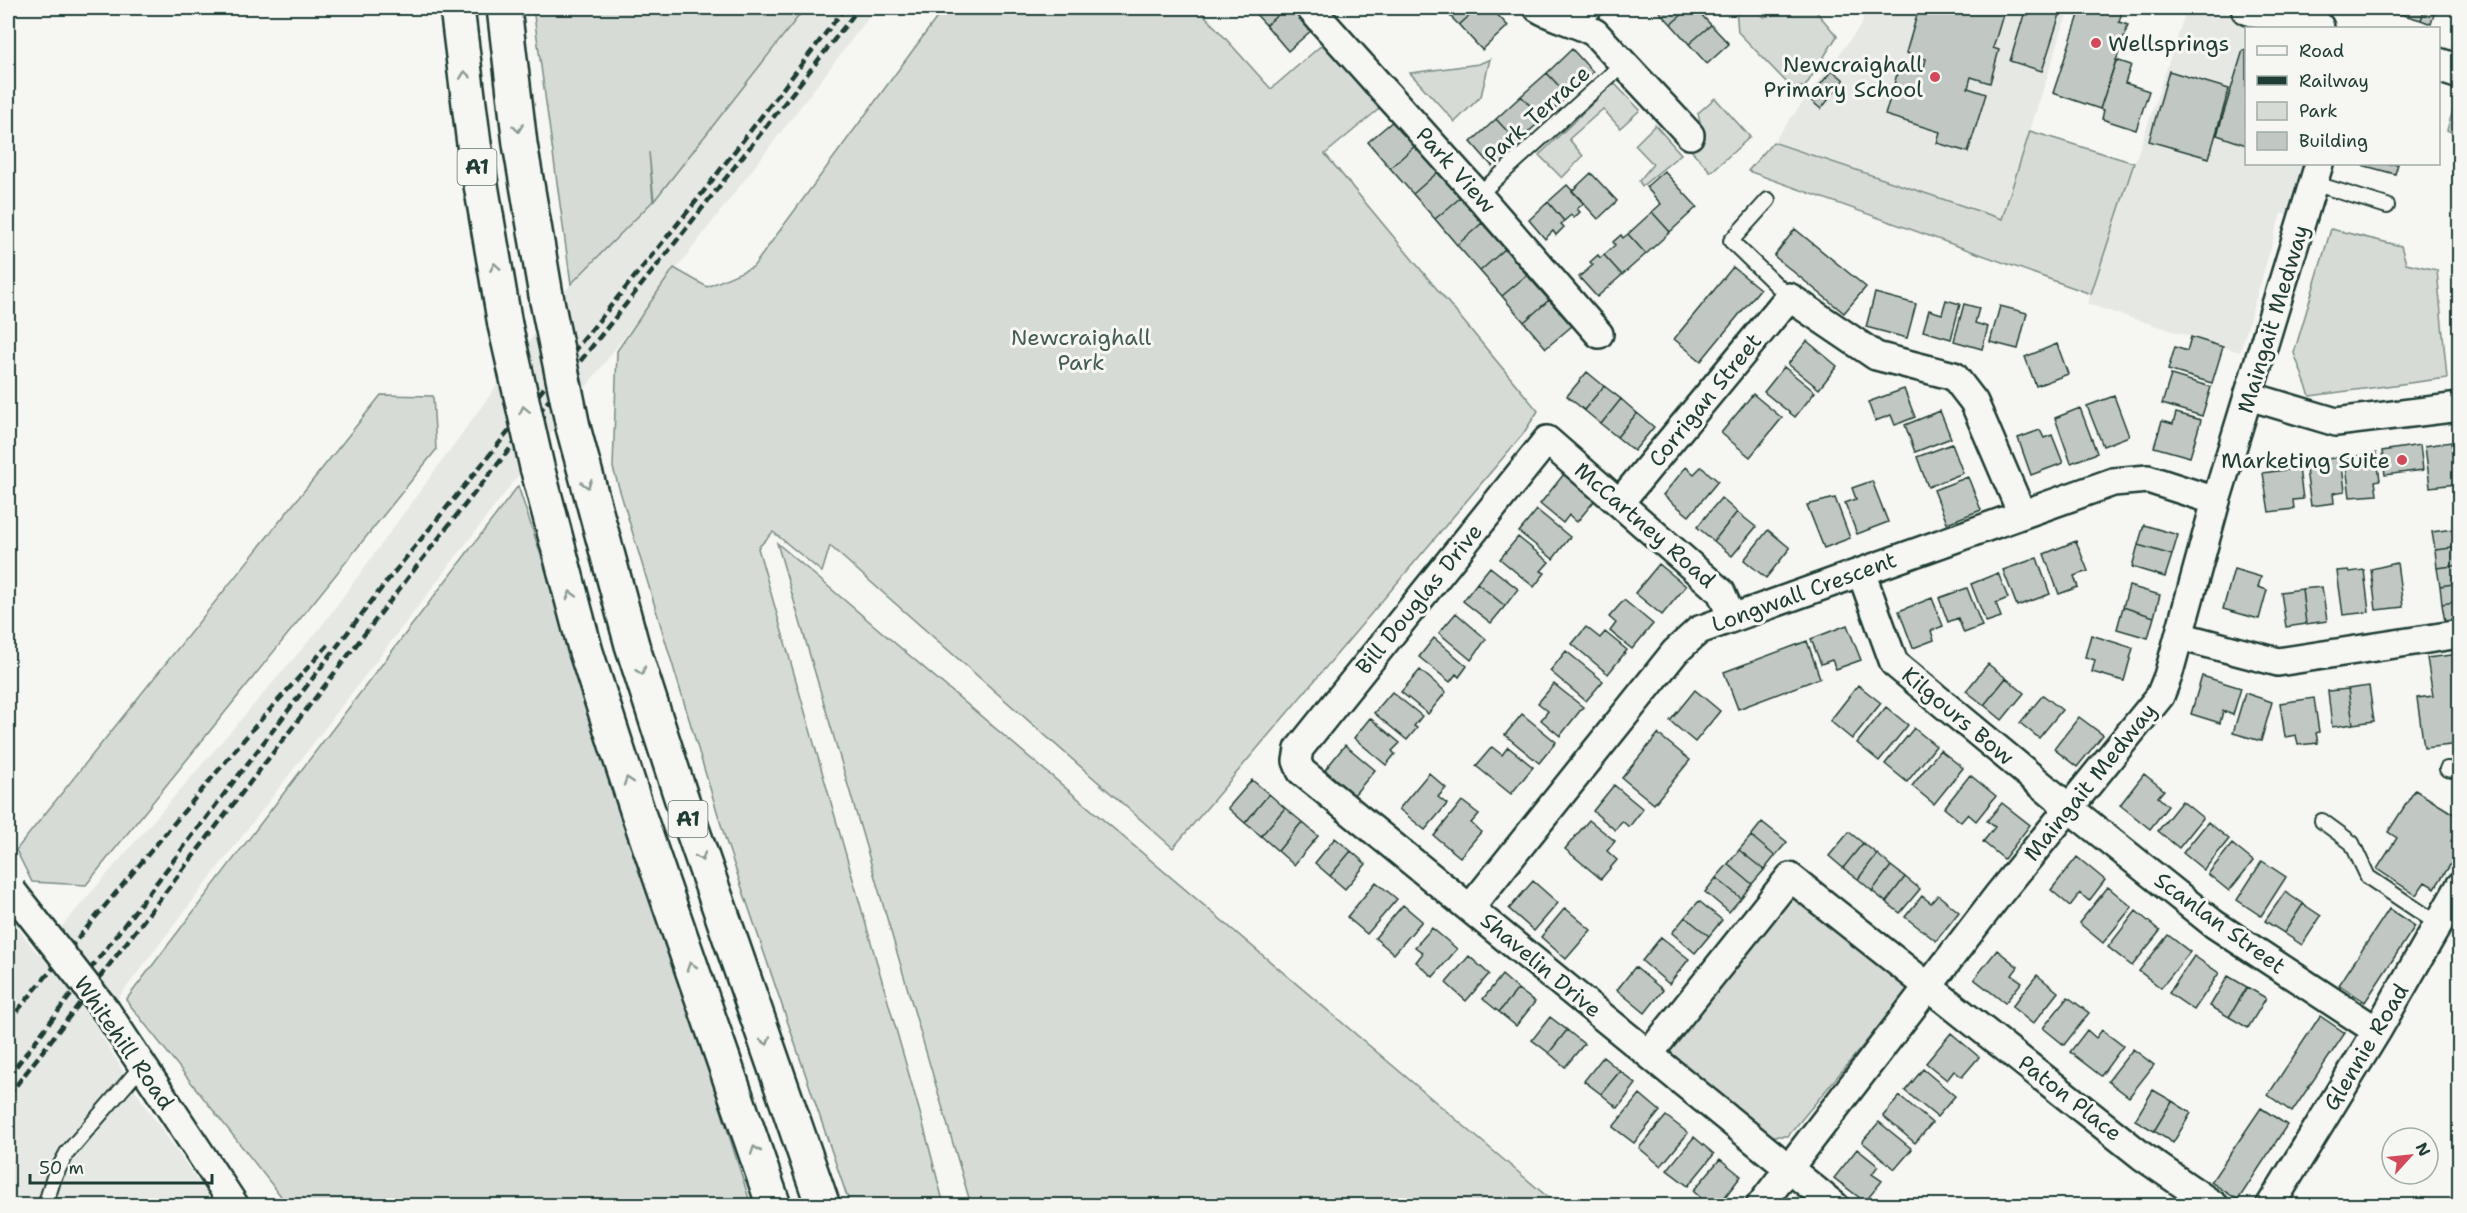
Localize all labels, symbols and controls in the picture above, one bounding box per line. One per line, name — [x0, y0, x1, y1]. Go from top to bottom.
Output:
legend — [2245, 27, 2440, 165]
place label: Wellsprings — [2108, 29, 2230, 58]
marker: Wellsprings — [2089, 36, 2103, 50]
text: Road — [2299, 39, 2344, 63]
place label: Newcraighall Primary School — [1764, 50, 1923, 104]
street label: Park Terrace — [1478, 59, 1596, 169]
text: Railway — [2299, 69, 2369, 93]
one-way arrow — [459, 70, 471, 79]
marker: Newcraighall Primary School — [1928, 70, 1942, 84]
text: Park — [2299, 99, 2338, 123]
street label: Park View — [1410, 121, 1502, 219]
one-way arrow — [511, 124, 523, 133]
text: Building — [2299, 129, 2368, 153]
road number: A1 — [458, 149, 496, 185]
street label: Maingait Medway — [2231, 221, 2315, 417]
one-way arrow — [489, 263, 502, 273]
park label: Newcraighall Park — [1011, 323, 1152, 377]
street label: Corrigan Street — [1642, 327, 1768, 473]
one-way arrow — [518, 405, 531, 415]
place label: Marketing Suite — [2221, 446, 2390, 475]
marker: Marketing Suite — [2395, 453, 2409, 467]
street label: McCartney Road — [1568, 456, 1722, 594]
one-way arrow — [580, 479, 593, 489]
street label: Bill Douglas Drive — [1349, 518, 1489, 680]
street label: Longwall Crescent — [1708, 545, 1900, 639]
one-way arrow — [565, 590, 578, 600]
street label: Kilgours Bow — [1896, 660, 2020, 772]
one-way arrow — [633, 665, 646, 676]
street label: Maingait Medway — [2017, 697, 2163, 867]
one-way arrow — [623, 776, 635, 787]
road number: A1 — [668, 801, 708, 837]
one-way arrow — [694, 851, 707, 862]
street label: Scanlan Street — [2149, 866, 2291, 980]
street label: Shavelin Drive — [1474, 906, 1608, 1024]
one-way arrow — [685, 961, 698, 972]
street label: Whitehill Road — [67, 970, 181, 1116]
street label: Glennie Road — [2317, 978, 2415, 1116]
one-way arrow — [759, 1035, 771, 1046]
street label: Paton Place — [2012, 1048, 2128, 1148]
north arrow — [2380, 1126, 2440, 1186]
text: N — [2411, 1139, 2435, 1160]
one-way arrow — [750, 1145, 762, 1156]
scale bar — [30, 1147, 212, 1185]
text: 50 m — [39, 1156, 84, 1180]

